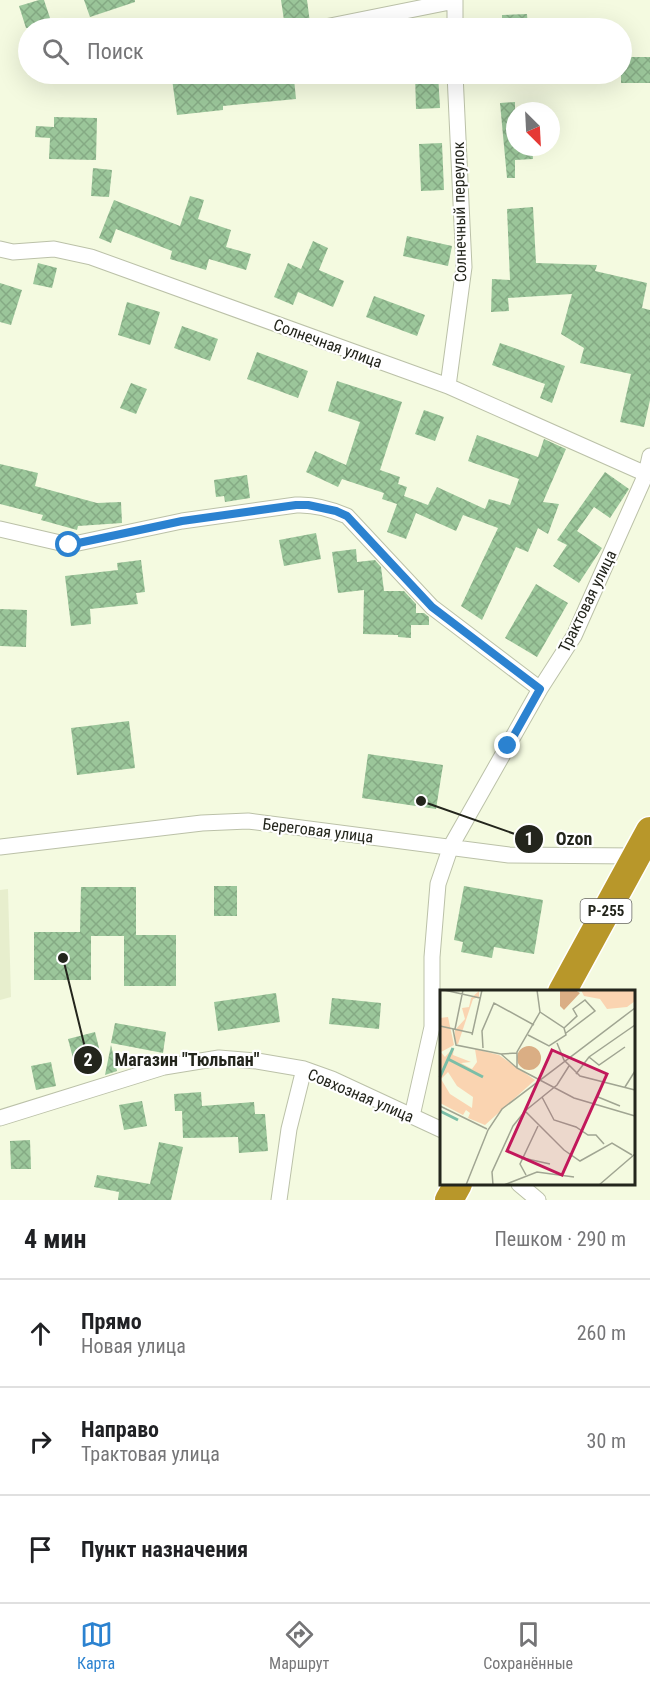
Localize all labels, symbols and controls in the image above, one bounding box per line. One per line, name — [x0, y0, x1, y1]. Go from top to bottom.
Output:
search box — [18, 18, 632, 84]
icon: search — [39, 35, 72, 68]
text: Поиск — [87, 39, 144, 64]
north arrow — [506, 102, 560, 156]
street label: Солнечный переулок — [449, 141, 470, 282]
street label: Солнечная улица — [271, 315, 385, 372]
route start — [55, 531, 81, 557]
street label: Трактовая улица — [555, 547, 620, 655]
route end — [494, 732, 520, 758]
street label: Береговая улица — [262, 814, 374, 847]
callout: Ozon — [514, 821, 605, 857]
text: 1 — [524, 828, 534, 849]
text: Ozon — [556, 828, 592, 849]
road number: Р-255 — [580, 899, 632, 923]
inset map — [440, 990, 635, 1185]
callout: Магазин "Тюльпан" — [73, 1042, 272, 1078]
text: 2 — [83, 1049, 93, 1070]
text: Магазин "Тюльпан" — [115, 1049, 260, 1070]
street label: Совхозная улица — [305, 1065, 417, 1126]
text: 4 мин — [24, 1224, 86, 1254]
text: Пешком · 290 m — [494, 1227, 626, 1251]
text: Прямо — [81, 1309, 142, 1334]
icon: ahead — [24, 1317, 57, 1350]
text: 260 m — [577, 1321, 626, 1345]
text: Новая улица — [81, 1334, 186, 1358]
text: Направо — [81, 1417, 159, 1442]
icon: right — [24, 1425, 57, 1458]
text: 30 m — [587, 1429, 626, 1453]
text: Трактовая улица — [81, 1442, 220, 1466]
icon: arrive — [24, 1533, 57, 1566]
text: Пункт назначения — [81, 1537, 248, 1562]
tab: Карта — [77, 1618, 115, 1673]
tab: Маршрут — [269, 1618, 329, 1673]
tab: Сохранённые — [483, 1618, 573, 1673]

